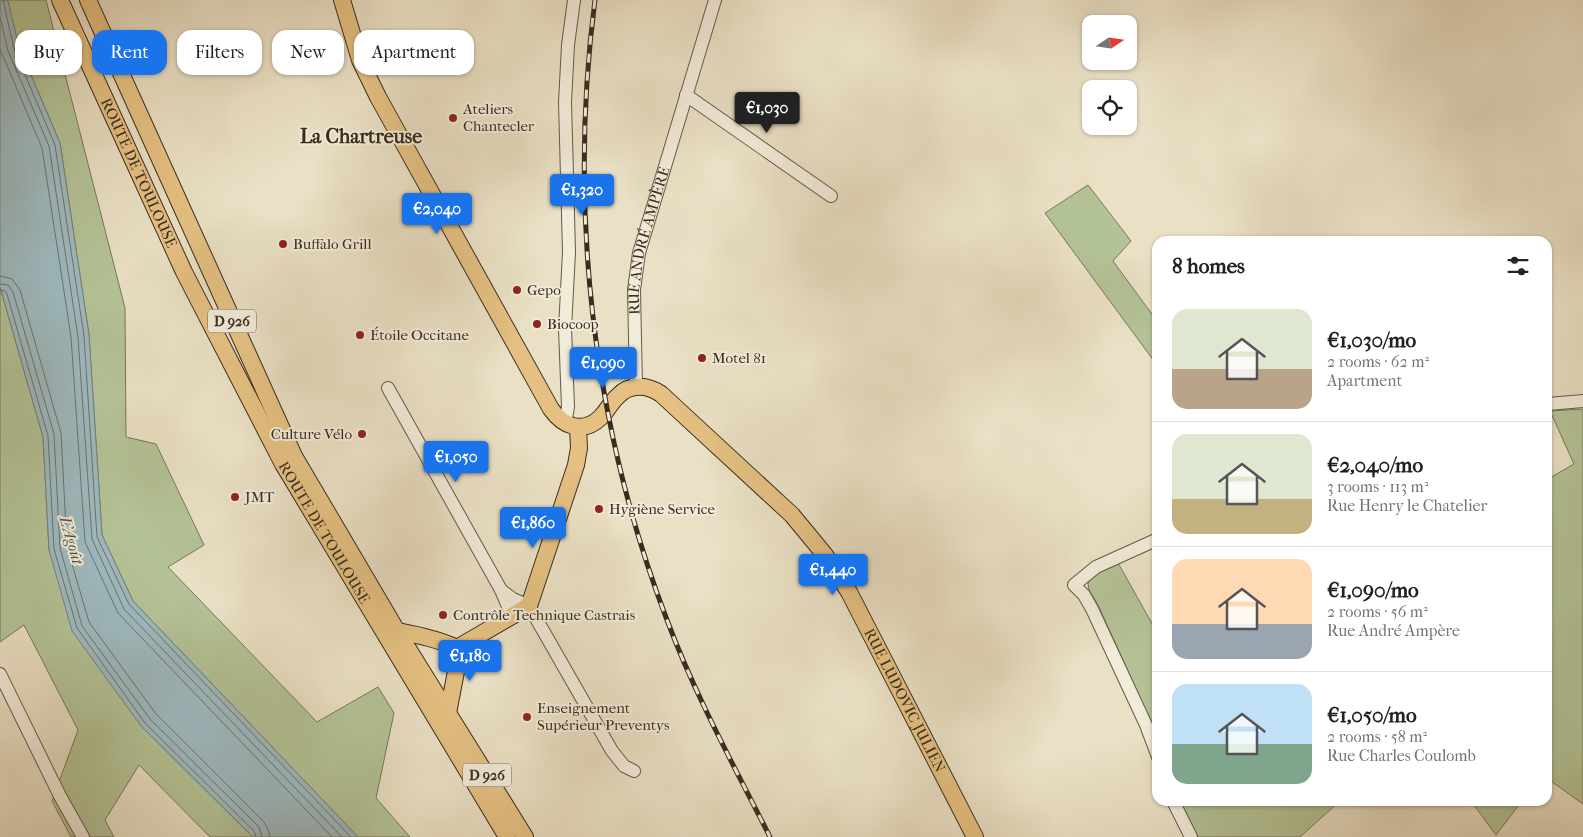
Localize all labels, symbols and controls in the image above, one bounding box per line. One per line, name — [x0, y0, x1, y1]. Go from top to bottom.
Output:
north arrow — [1082, 15, 1138, 70]
map controls — [1082, 15, 1137, 135]
chip: Buy — [15, 30, 82, 75]
chip: Rent — [92, 30, 167, 75]
chip: Filters — [177, 30, 262, 75]
chip: New — [272, 30, 344, 75]
chip: Apartment — [354, 30, 474, 75]
button: locate — [1082, 80, 1137, 135]
pin: €1,030 — [726, 92, 808, 134]
street label: ROUTE DE TOULOUSE — [97, 95, 181, 251]
text: €1,030 — [746, 98, 788, 117]
place label: Ateliers Chantecler — [462, 100, 535, 135]
marker: Ateliers Chantecler — [447, 112, 459, 124]
district label: La Chartreuse — [300, 125, 422, 148]
street label: RUE ANDRÉ AMPÈRE — [625, 165, 673, 315]
pin: €1,320 — [541, 174, 623, 216]
text: €1,320 — [561, 180, 603, 199]
pin: €2,040 — [396, 192, 478, 235]
text: €2,040 — [413, 199, 461, 218]
place label: Buffalo Grill — [293, 235, 372, 253]
marker: Buffalo Grill — [277, 238, 289, 250]
icon: filters — [1504, 252, 1532, 280]
text: 8 homes — [1172, 254, 1245, 278]
place label: Gepo — [527, 281, 561, 299]
marker: Gepo — [511, 284, 523, 296]
road number: D 926 — [208, 310, 256, 332]
place label: Biocoop — [547, 315, 599, 333]
marker: Biocoop — [531, 318, 543, 330]
place label: Étoile Occitane — [370, 326, 469, 344]
text: €1,030/mo — [1327, 328, 1416, 352]
marker: Étoile Occitane — [354, 329, 366, 341]
icon: home — [1212, 329, 1272, 389]
pin: €1,090 — [562, 346, 644, 389]
place label: Motel 81 — [712, 349, 766, 367]
marker: Motel 81 — [696, 352, 708, 364]
text: 2 rooms · 62 m² — [1327, 352, 1429, 371]
text: €1,090 — [581, 353, 625, 372]
text: Apartment — [1327, 371, 1402, 390]
place label: Culture Vélo — [271, 425, 352, 443]
marker: Culture Vélo — [356, 428, 368, 440]
pin: €1,050 — [415, 440, 497, 483]
text: €1,050 — [434, 447, 478, 466]
text: €2,040/mo — [1327, 453, 1423, 477]
icon: home — [1212, 454, 1272, 514]
street label: ROUTE DE TOULOUSE — [275, 458, 374, 607]
text: 3 rooms · 113 m² — [1327, 477, 1428, 496]
place label: JMT — [244, 488, 275, 506]
marker: JMT — [229, 491, 241, 503]
text: Rue Henry le Chatelier — [1327, 496, 1487, 515]
place label: Hygiène Service — [609, 500, 715, 518]
marker: Hygiène Service — [593, 503, 605, 515]
pin: €1,860 — [492, 506, 574, 549]
water label: L'Agoût — [55, 513, 88, 568]
text: €1,860 — [511, 513, 555, 532]
pin: €1,440 — [792, 554, 874, 596]
text: €1,440 — [810, 560, 856, 579]
text: €1,090/mo — [1327, 578, 1419, 602]
icon: home — [1212, 579, 1272, 639]
text: 2 rooms · 56 m² — [1327, 602, 1428, 621]
place label: Contrôle Technique Castrais — [453, 606, 636, 624]
marker: Contrôle Technique Castrais — [437, 609, 449, 621]
text: Rue André Ampère — [1327, 621, 1460, 640]
street label: RUE LUDOVIC JULIEN — [860, 625, 950, 776]
pin: €1,180 — [429, 640, 511, 682]
text: €1,180 — [449, 646, 491, 665]
place label: Enseignement Supérieur Preventys — [537, 699, 670, 734]
text: €1,050/mo — [1327, 703, 1417, 727]
icon: home — [1212, 704, 1272, 764]
marker: Enseignement Supérieur Preventys — [521, 711, 533, 723]
text: 2 rooms · 58 m² — [1327, 727, 1427, 746]
text: Rue Charles Coulomb — [1327, 746, 1476, 765]
road number: D 926 — [463, 764, 511, 786]

